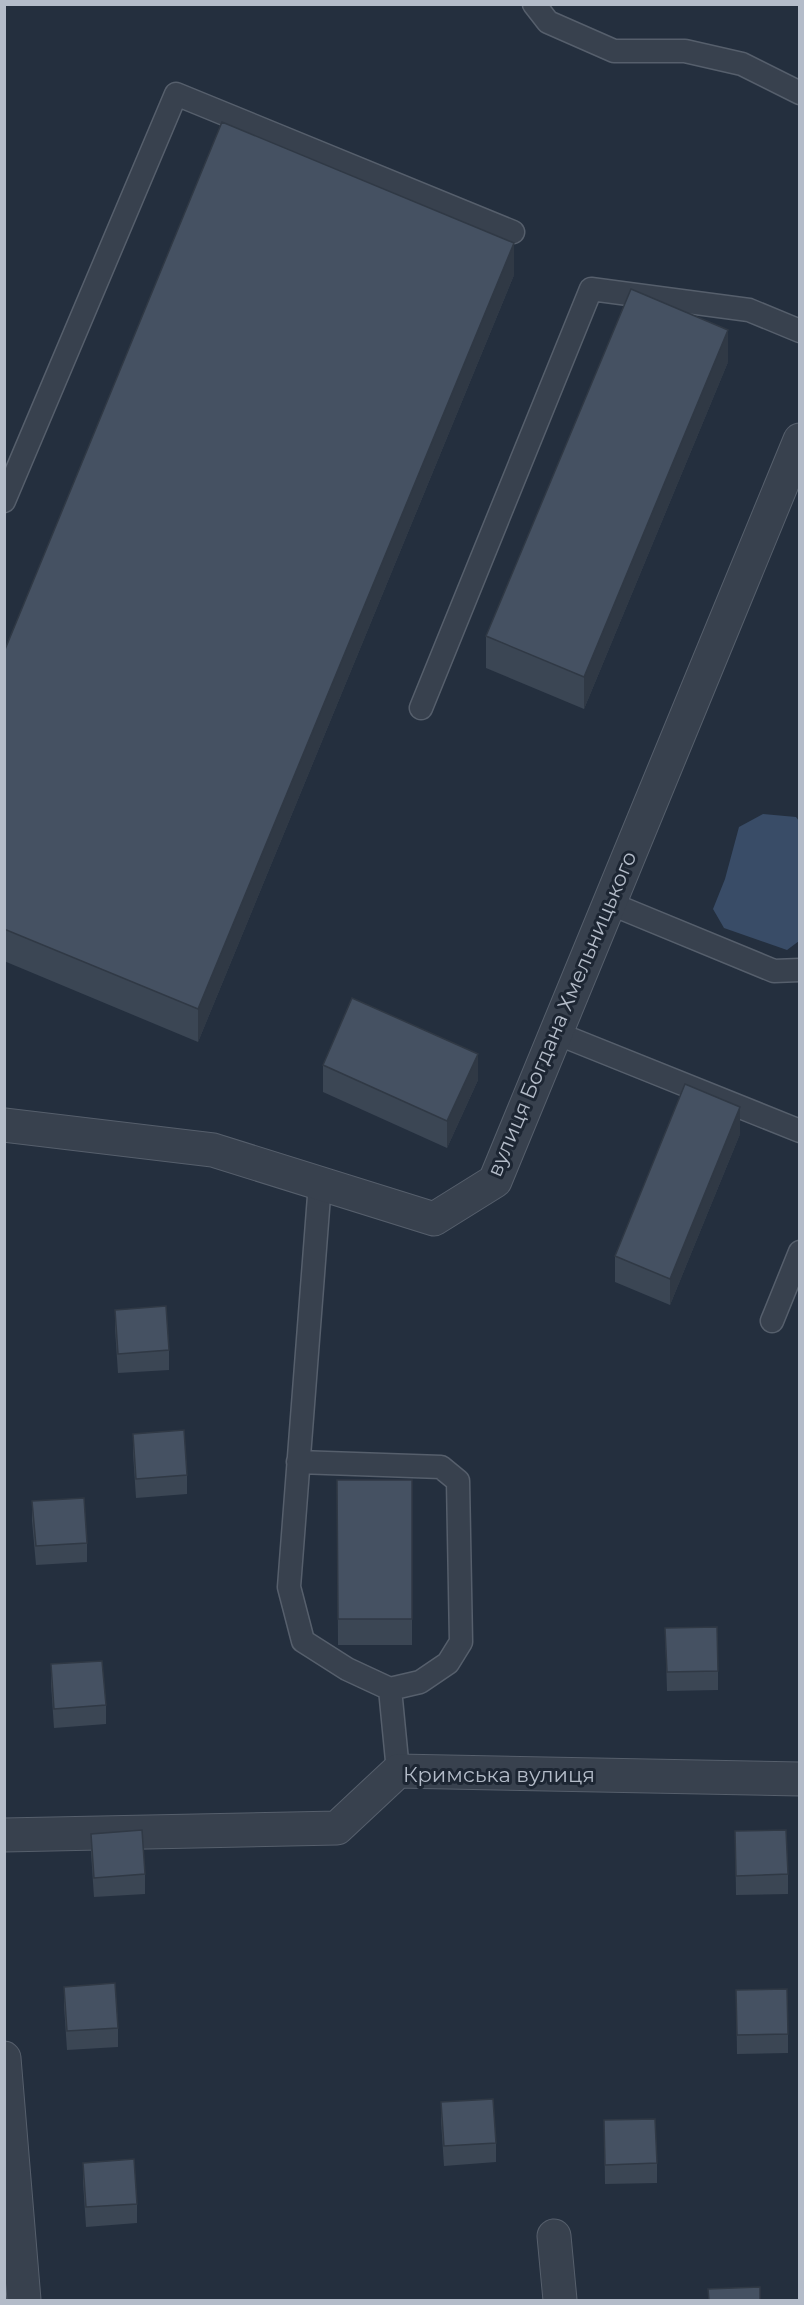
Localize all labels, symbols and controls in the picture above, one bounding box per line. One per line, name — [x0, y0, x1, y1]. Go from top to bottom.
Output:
street label: вулиця Богдана Хмельницького — [482, 847, 642, 1180]
street label: Кримська вулиця — [403, 1762, 595, 1787]

